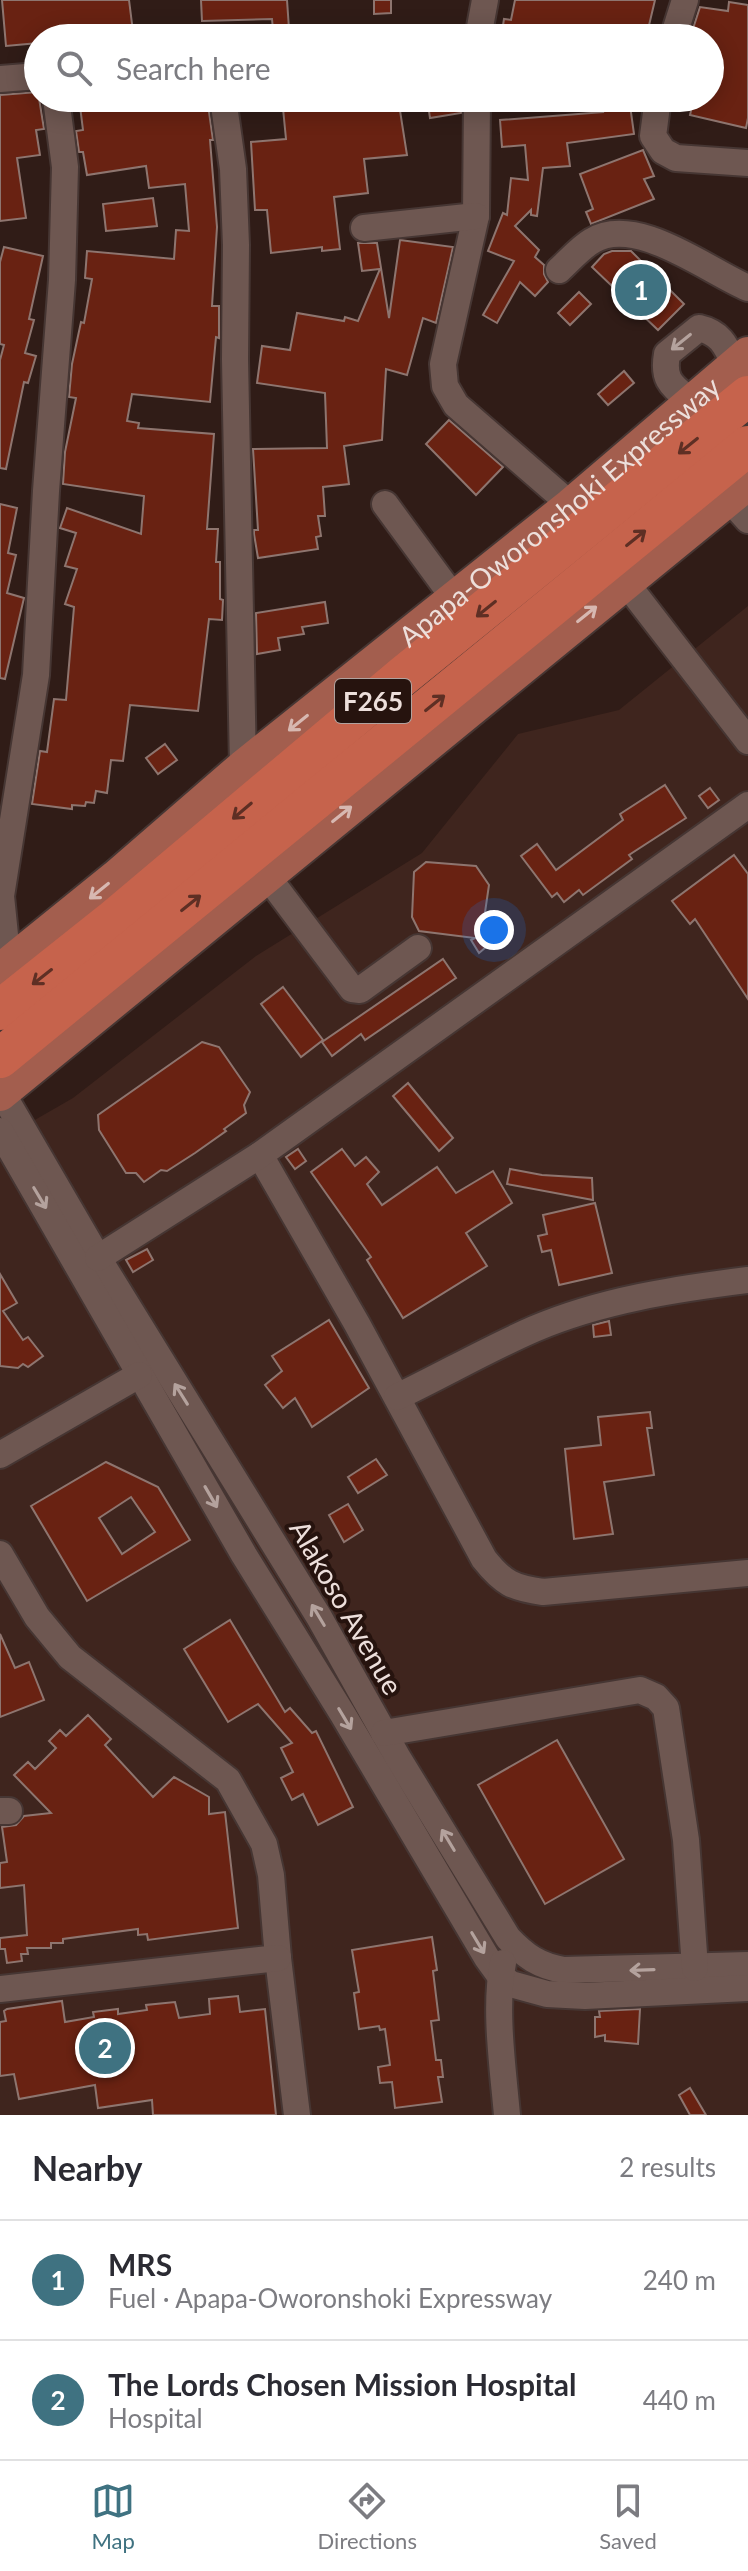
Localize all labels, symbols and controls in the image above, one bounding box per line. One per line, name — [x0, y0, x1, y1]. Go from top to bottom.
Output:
search box — [24, 24, 724, 112]
icon: search — [52, 46, 96, 90]
text: Search here — [116, 50, 271, 86]
pin: 1 — [615, 260, 667, 320]
one-way arrow — [671, 334, 692, 351]
street label: Apapa-Oworonshoki Expressway — [392, 368, 727, 653]
one-way arrow — [677, 436, 698, 454]
one-way arrow — [626, 529, 646, 547]
one-way arrow — [476, 600, 496, 618]
one-way arrow — [576, 605, 597, 623]
road number: F265 — [335, 679, 411, 723]
one-way arrow — [424, 694, 445, 711]
one-way arrow — [287, 713, 308, 731]
one-way arrow — [233, 802, 253, 820]
one-way arrow — [331, 805, 352, 823]
one-way arrow — [89, 882, 110, 899]
one-way arrow — [180, 894, 201, 912]
your location — [474, 910, 514, 950]
one-way arrow — [32, 968, 53, 985]
one-way arrow — [32, 1186, 48, 1209]
one-way arrow — [173, 1383, 189, 1406]
one-way arrow — [203, 1485, 219, 1508]
street label: Alakoso Avenue — [283, 1514, 411, 1700]
one-way arrow — [310, 1604, 326, 1627]
one-way arrow — [338, 1707, 354, 1730]
one-way arrow — [440, 1829, 456, 1852]
one-way arrow — [470, 1931, 486, 1954]
one-way arrow — [629, 1962, 656, 1977]
pin: 2 — [79, 2018, 131, 2078]
text: Nearby — [32, 2147, 143, 2188]
text: 2 results — [619, 2151, 716, 2183]
text: MRS — [108, 2246, 172, 2282]
text: 1 — [50, 2264, 66, 2296]
text: 240 m — [643, 2264, 716, 2296]
text: Fuel · Apapa-Oworonshoki Expressway — [108, 2282, 552, 2314]
text: The Lords Chosen Mission Hospital — [108, 2366, 576, 2402]
text: 2 — [50, 2384, 66, 2416]
text: 440 m — [643, 2384, 716, 2416]
text: Hospital — [108, 2402, 203, 2434]
tab: Map — [91, 2479, 135, 2554]
tab: Directions — [318, 2479, 417, 2554]
tab: Saved — [599, 2479, 657, 2554]

